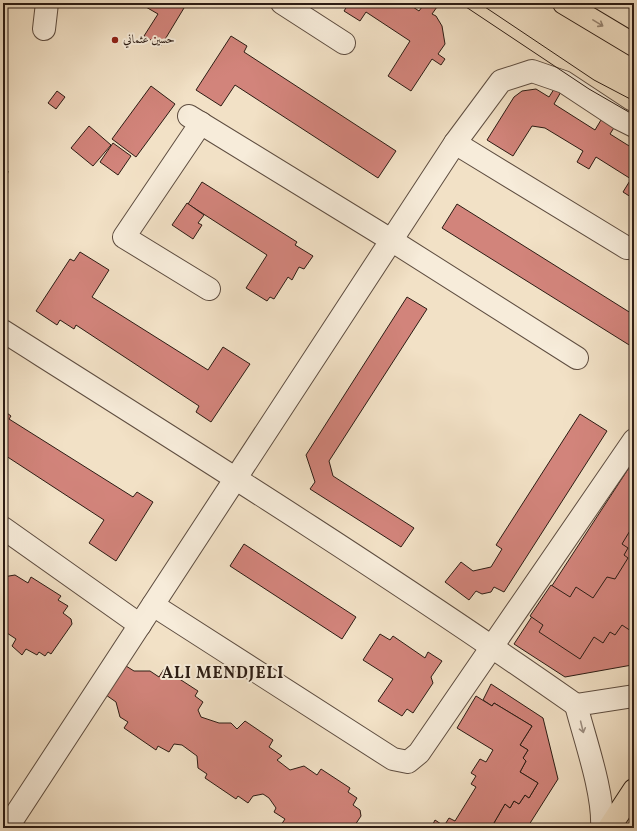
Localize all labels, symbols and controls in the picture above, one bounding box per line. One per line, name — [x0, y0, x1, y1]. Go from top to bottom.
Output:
one-way arrow — [592, 19, 603, 27]
place label: حسين عثماني — [123, 32, 175, 49]
marker: حسين عثماني — [110, 35, 120, 45]
district label: ALI MENDJELI — [162, 663, 284, 685]
one-way arrow — [578, 720, 586, 733]

